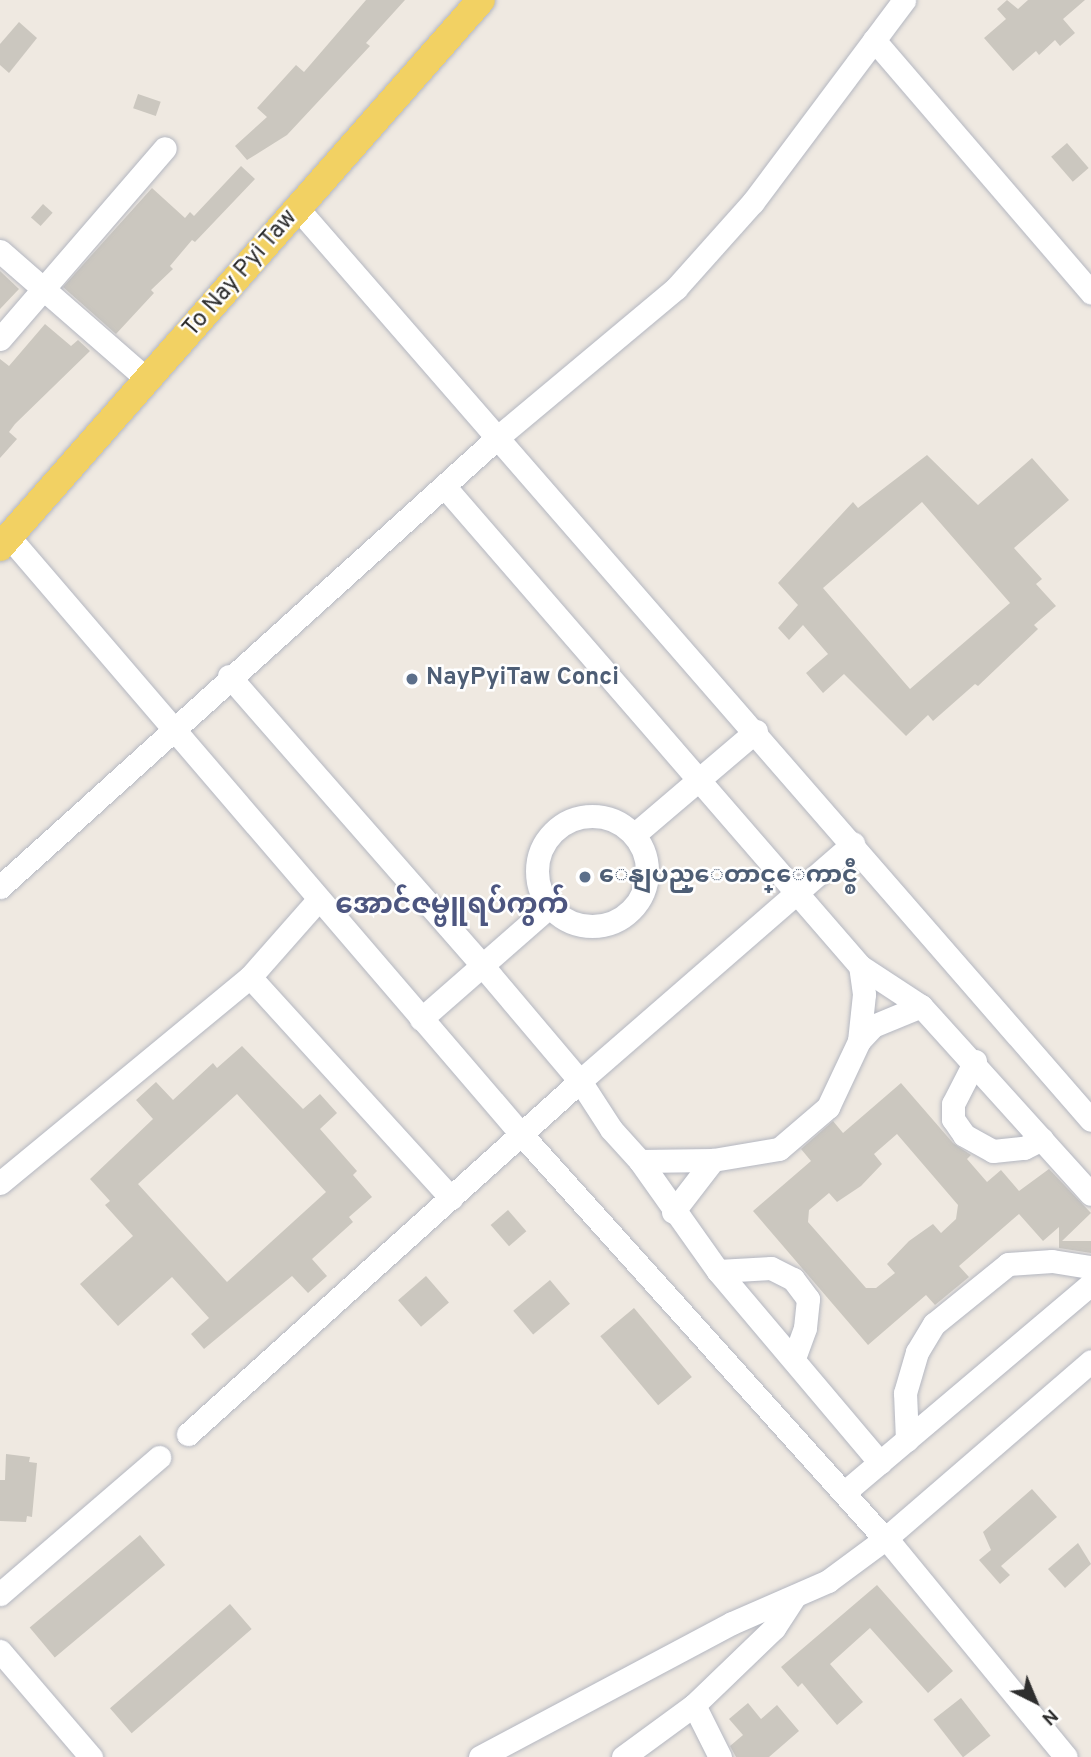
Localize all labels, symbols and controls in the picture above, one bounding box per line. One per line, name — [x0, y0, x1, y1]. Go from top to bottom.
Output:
street label: To Nay Pyi Taw — [178, 204, 304, 344]
place label: NayPyiTaw Conci — [426, 665, 619, 693]
marker: NayPyiTaw Conci — [404, 671, 420, 687]
place label: ေနျပည္ေတာင္ေကာင္စီ — [599, 863, 858, 891]
marker: ေနျပည္ေတာင္ေကာင္စီ — [577, 869, 593, 885]
district label: အောင်ဇမ္ဗူရပ်ကွက် — [335, 889, 569, 923]
north arrow — [1000, 1666, 1070, 1736]
text: N — [1036, 1703, 1062, 1730]

